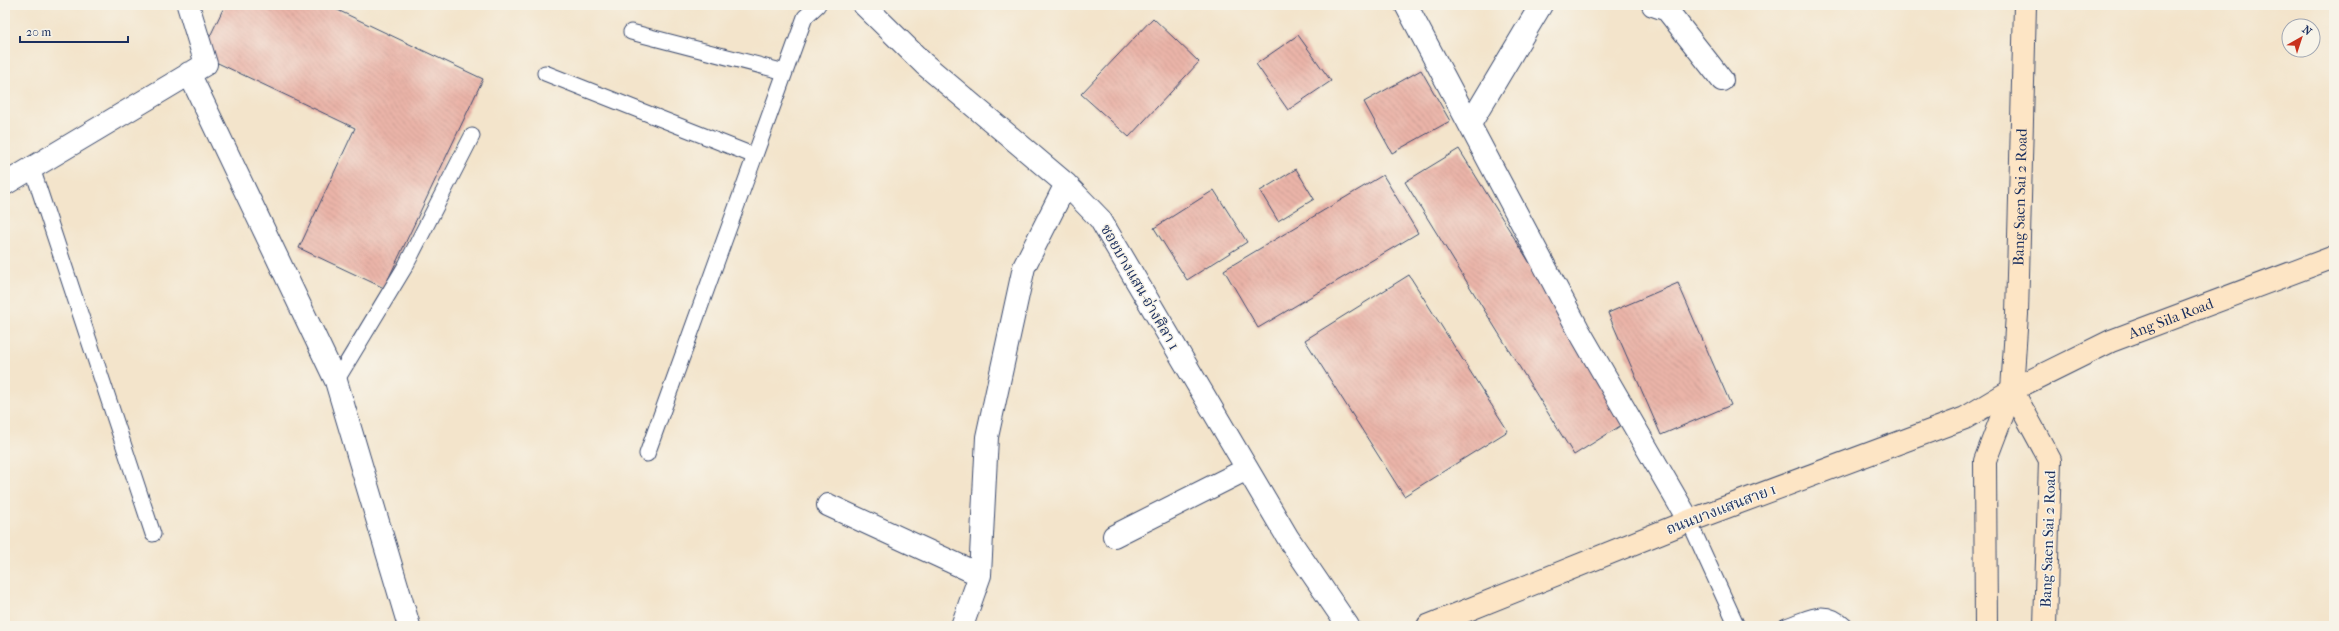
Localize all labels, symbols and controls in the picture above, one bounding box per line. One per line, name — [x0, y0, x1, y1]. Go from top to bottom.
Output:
scale bar — [20, 18, 128, 44]
north arrow — [2281, 18, 2321, 58]
text: N — [2300, 23, 2315, 39]
text: 20 m — [26, 25, 51, 39]
street label: Bang Saen Sai 2 Road — [2009, 127, 2031, 266]
street label: ซอยบางแสน-อ่างศิลา 1 — [1097, 221, 1183, 353]
street label: Ang Sila Road — [2125, 294, 2217, 343]
street label: Bang Saen Sai 2 Road — [2037, 469, 2059, 608]
street label: ถนนบางแสนสาย 1 — [1664, 480, 1778, 538]

